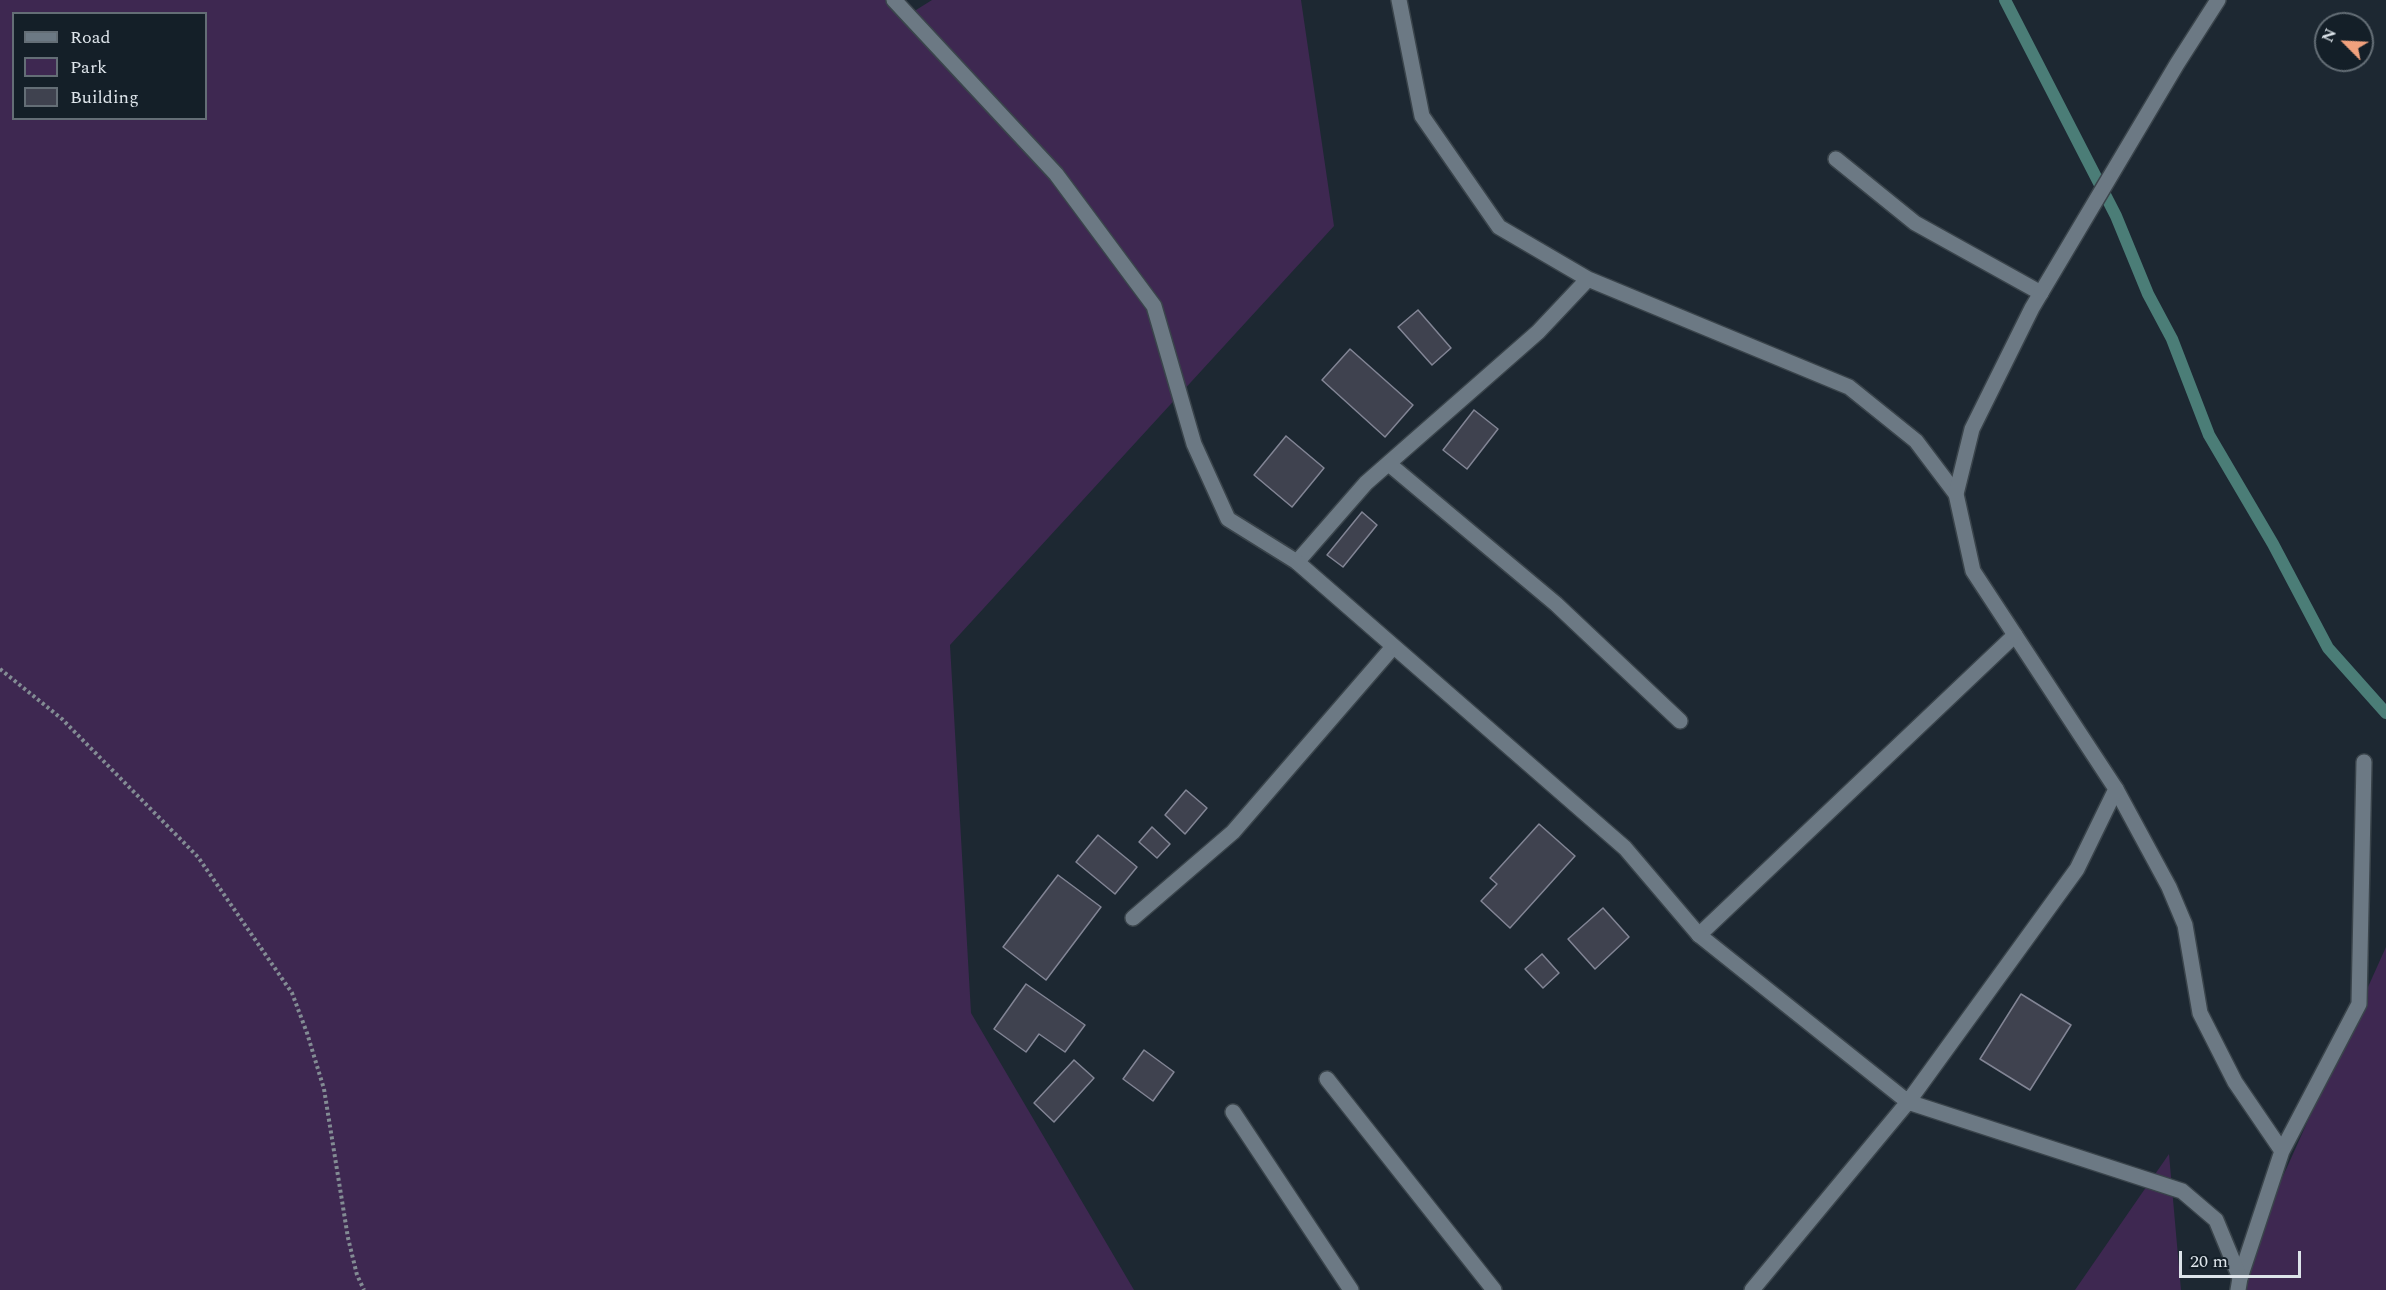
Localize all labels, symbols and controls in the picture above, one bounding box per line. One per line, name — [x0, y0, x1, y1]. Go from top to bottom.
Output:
legend — [12, 12, 207, 120]
north arrow — [2314, 12, 2374, 72]
text: Road — [70, 24, 111, 51]
text: N — [2316, 25, 2343, 46]
text: Park — [70, 54, 107, 81]
text: Building — [70, 84, 139, 111]
scale bar — [2182, 1239, 2304, 1277]
text: 20 m — [2190, 1248, 2228, 1275]

